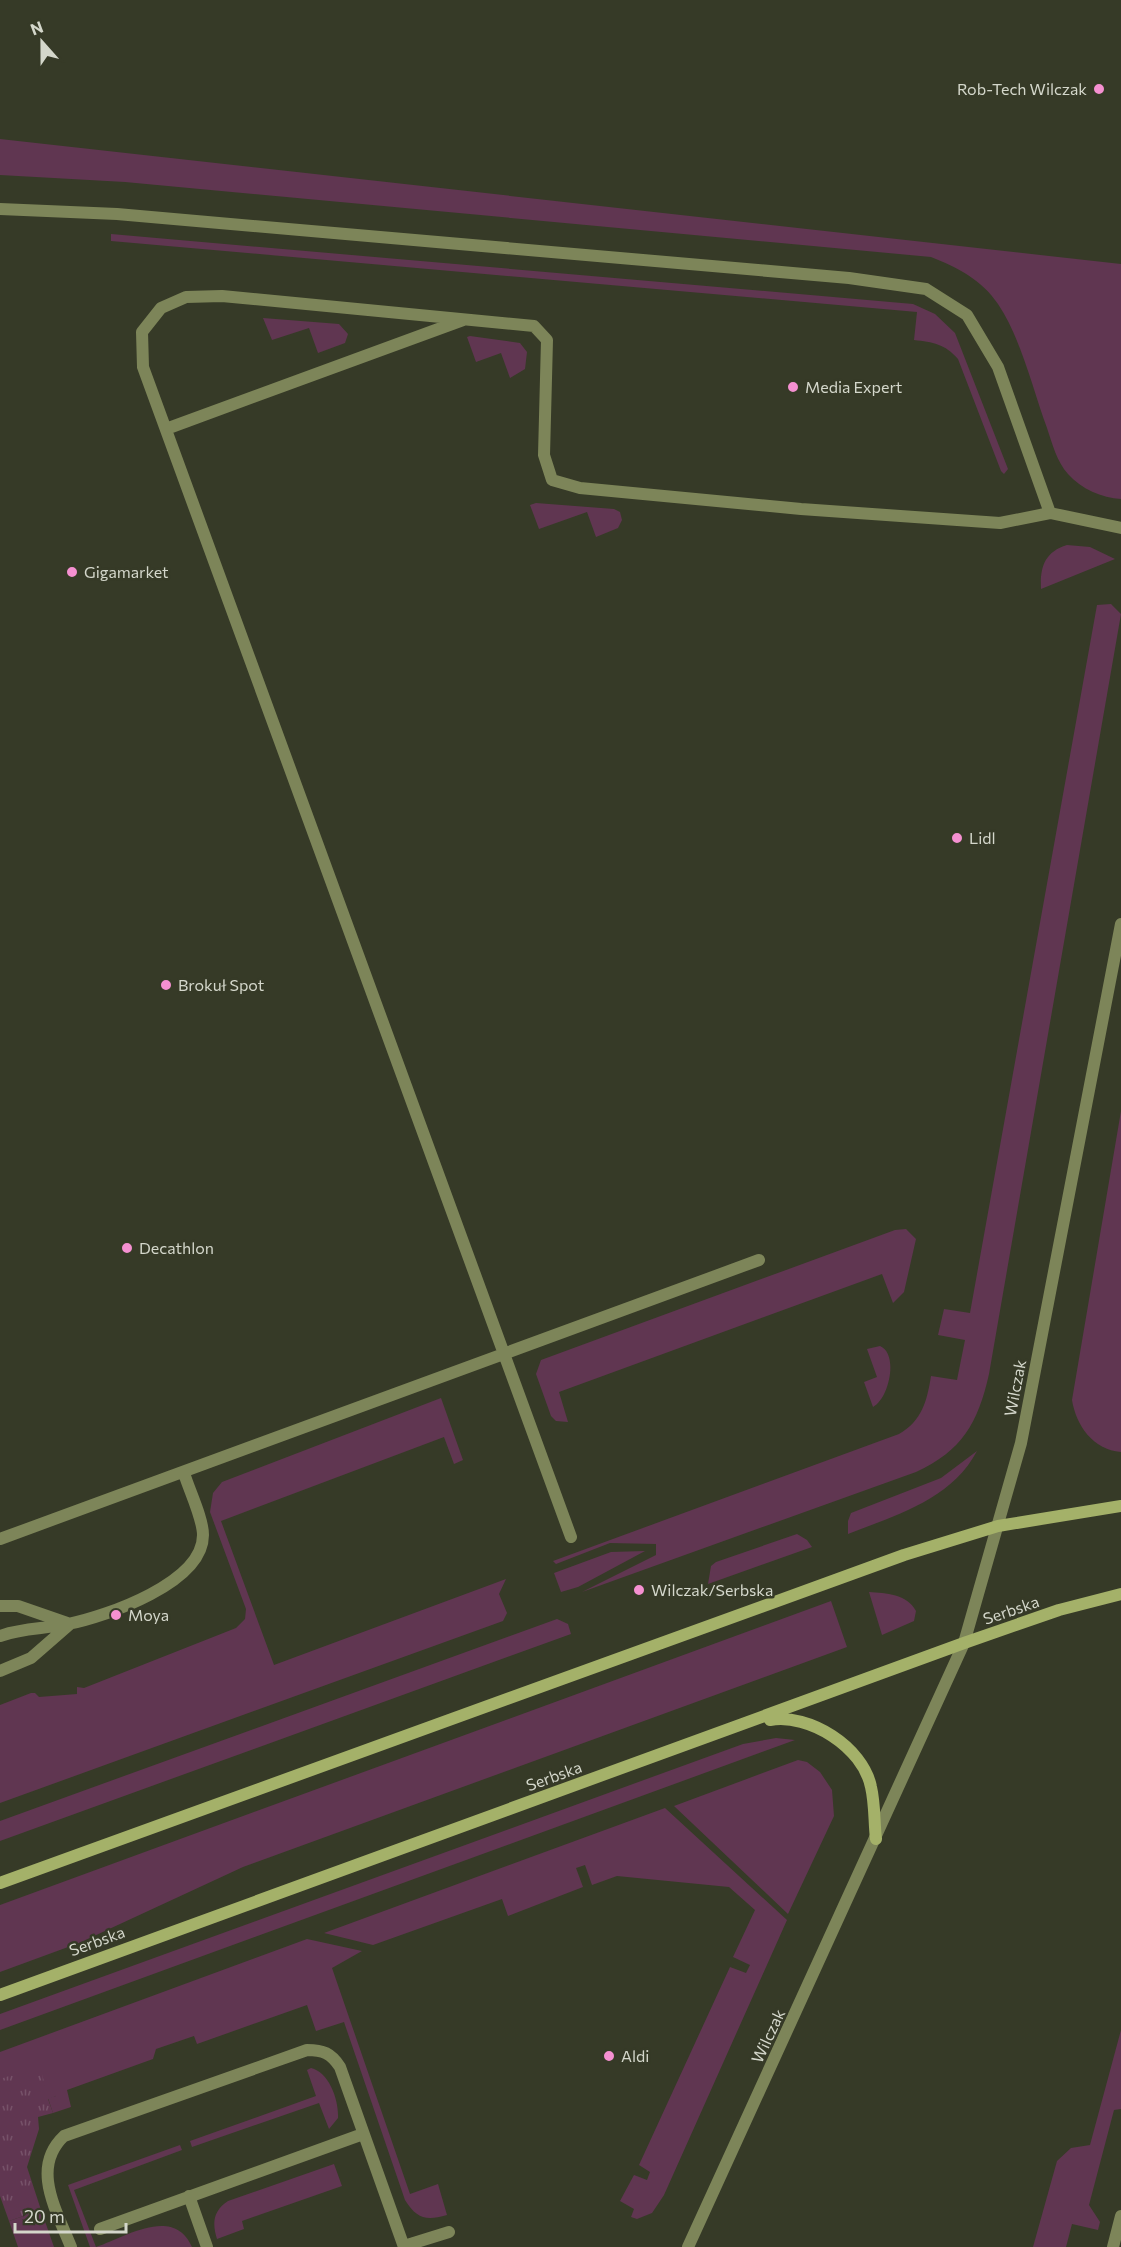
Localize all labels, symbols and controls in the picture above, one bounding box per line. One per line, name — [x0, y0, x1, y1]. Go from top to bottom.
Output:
north arrow — [12, 12, 72, 72]
text: N — [27, 17, 45, 39]
place label: Rob-Tech Wilczak — [957, 79, 1087, 98]
marker: Rob-Tech Wilczak — [1092, 82, 1106, 96]
place label: Media Expert — [805, 377, 903, 396]
marker: Media Expert — [786, 380, 800, 394]
place label: Gigamarket — [84, 562, 169, 581]
marker: Gigamarket — [65, 565, 79, 579]
place label: Lidl — [969, 828, 996, 847]
marker: Lidl — [950, 831, 964, 845]
place label: Brokuł Spot — [178, 975, 265, 994]
marker: Brokuł Spot — [159, 978, 173, 992]
place label: Decathlon — [139, 1238, 214, 1257]
marker: Decathlon — [120, 1241, 134, 1255]
street label: Wilczak — [1000, 1358, 1029, 1418]
place label: Wilczak/Serbska — [651, 1580, 773, 1599]
marker: Wilczak/Serbska — [632, 1583, 646, 1597]
street label: Serbska — [980, 1591, 1041, 1628]
place label: Moya — [128, 1605, 169, 1624]
marker: Moya — [109, 1608, 123, 1622]
street label: Serbska — [523, 1757, 584, 1794]
street label: Serbska — [66, 1922, 127, 1959]
street label: Wilczak — [747, 2005, 788, 2066]
place label: Aldi — [621, 2046, 649, 2065]
marker: Aldi — [602, 2049, 616, 2063]
scale bar — [15, 2196, 126, 2234]
text: 20 m — [24, 2205, 65, 2227]

